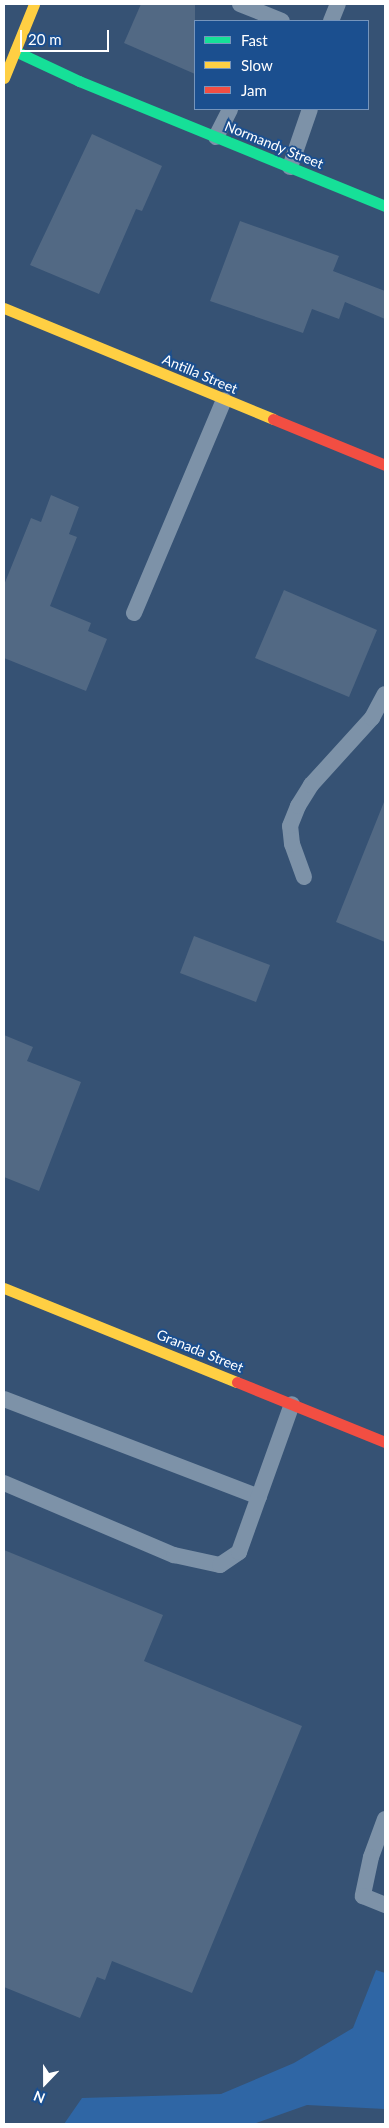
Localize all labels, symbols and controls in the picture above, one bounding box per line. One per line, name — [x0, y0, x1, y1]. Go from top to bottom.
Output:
scale bar — [22, 20, 111, 52]
legend — [194, 20, 369, 110]
text: 20 m — [28, 30, 62, 48]
text: Fast — [241, 31, 268, 49]
text: Slow — [241, 56, 273, 74]
text: Jam — [241, 81, 267, 99]
street label: Normandy Street — [222, 117, 326, 173]
street label: Antilla Street — [160, 351, 240, 397]
street label: Granada Street — [154, 1326, 246, 1376]
north arrow — [20, 2058, 70, 2108]
text: N — [31, 2087, 47, 2107]

